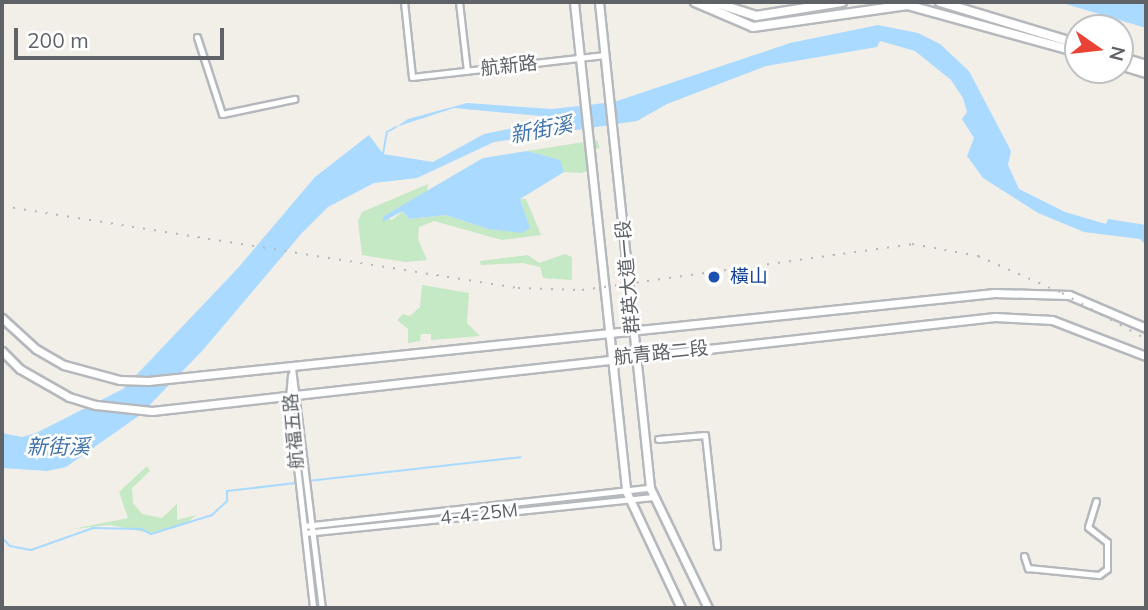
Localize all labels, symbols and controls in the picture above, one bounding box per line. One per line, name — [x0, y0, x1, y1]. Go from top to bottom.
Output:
scale bar — [18, 14, 228, 58]
north arrow — [1064, 14, 1134, 84]
text: 200 m — [27, 27, 89, 53]
text: N — [1104, 44, 1131, 63]
street label: 航新路 — [479, 52, 539, 80]
water label: 新街溪 — [508, 111, 574, 147]
street label: 群英大道一段 — [612, 219, 644, 335]
place label: 橫山 — [730, 266, 768, 288]
marker: 橫山 — [704, 267, 724, 287]
street label: 航青路二段 — [613, 337, 709, 369]
street label: 航福五路 — [279, 392, 309, 470]
water label: 新街溪 — [27, 433, 89, 459]
street label: 4-4-25M — [439, 499, 519, 529]

